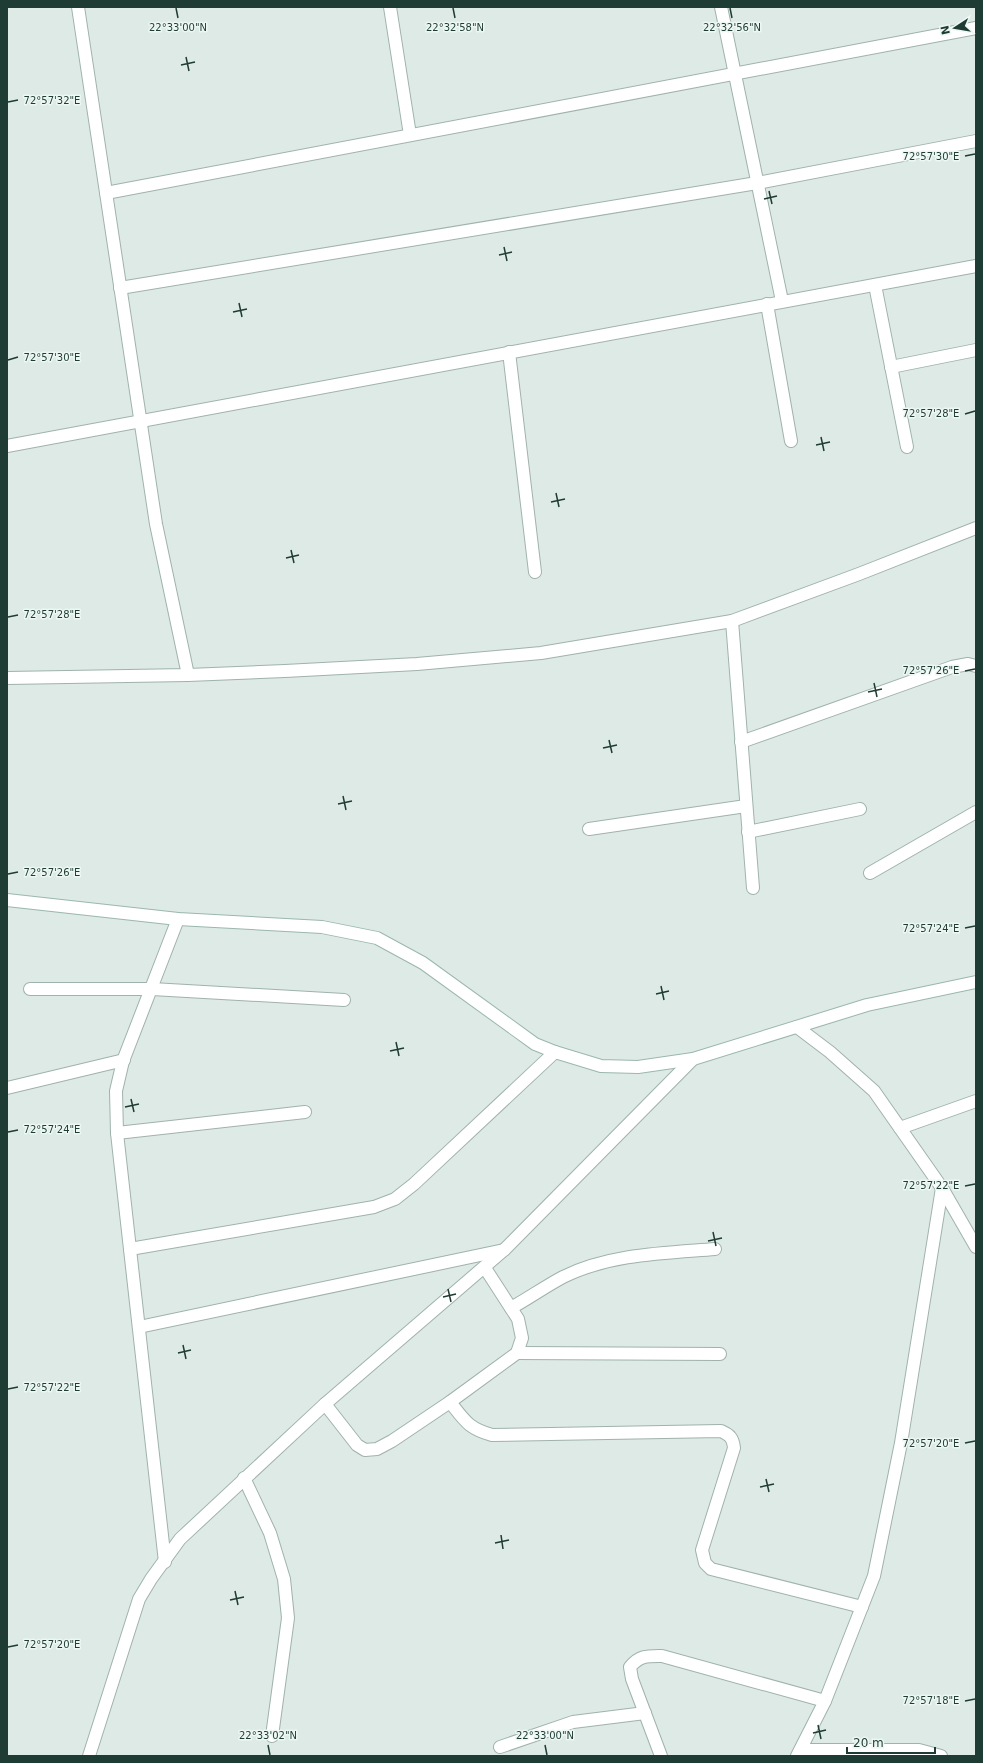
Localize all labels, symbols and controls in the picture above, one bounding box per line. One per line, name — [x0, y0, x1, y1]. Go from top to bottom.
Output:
north arrow — [935, 8, 975, 48]
text: 22°33'00"N — [149, 22, 207, 33]
text: 22°32'58"N — [426, 22, 484, 33]
text: 22°32'56"N — [703, 22, 761, 33]
text: N — [938, 24, 953, 36]
text: 72°57'32"E — [24, 95, 80, 106]
text: 72°57'30"E — [903, 151, 959, 162]
text: 72°57'30"E — [24, 352, 80, 363]
text: 72°57'28"E — [903, 408, 959, 419]
text: 72°57'28"E — [24, 609, 80, 620]
text: 72°57'26"E — [903, 665, 959, 676]
text: 72°57'26"E — [24, 867, 80, 878]
text: 72°57'24"E — [903, 923, 959, 934]
text: 72°57'24"E — [24, 1124, 80, 1135]
text: 72°57'22"E — [903, 1180, 959, 1191]
text: 72°57'22"E — [24, 1382, 80, 1393]
text: 72°57'20"E — [903, 1438, 959, 1449]
text: 72°57'20"E — [24, 1639, 80, 1650]
text: 72°57'18"E — [903, 1695, 959, 1706]
scale bar — [847, 1729, 935, 1755]
text: 22°33'02"N — [239, 1730, 297, 1741]
text: 22°33'00"N — [516, 1730, 574, 1741]
text: 20 m — [853, 1736, 884, 1750]

